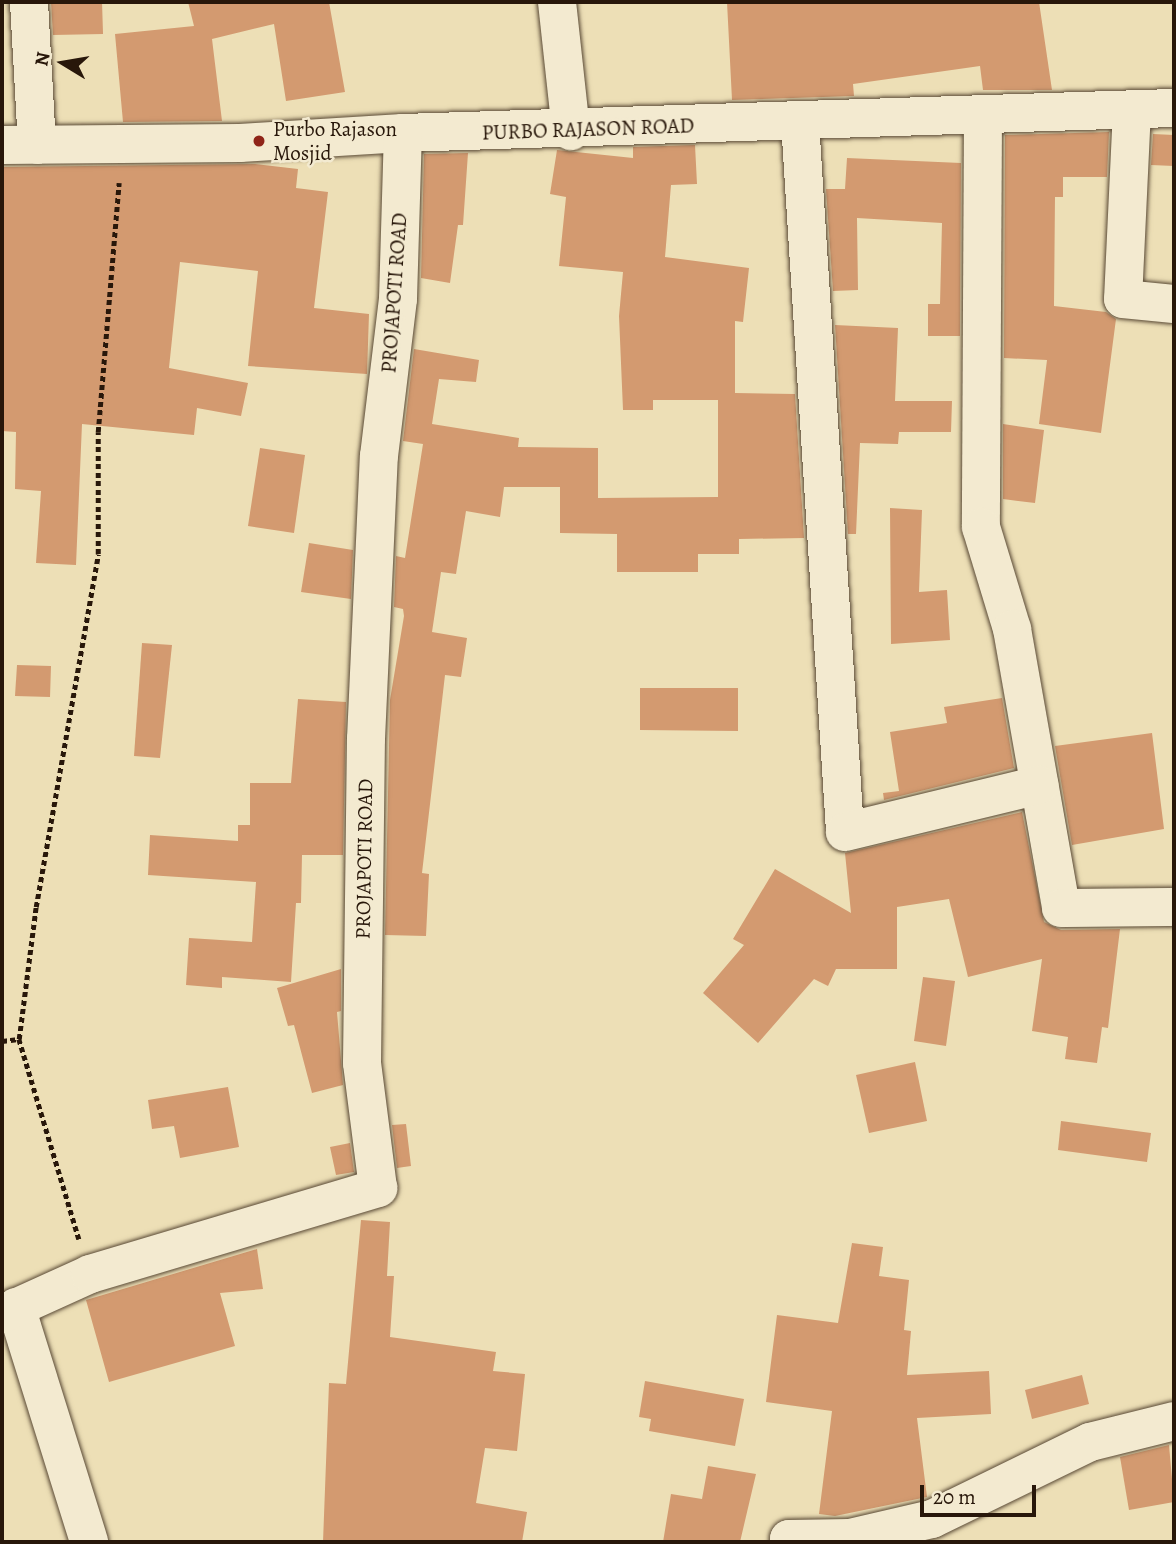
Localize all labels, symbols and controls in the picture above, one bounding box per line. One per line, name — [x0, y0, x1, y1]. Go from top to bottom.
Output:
north arrow — [28, 28, 98, 98]
text: N — [28, 50, 56, 68]
street label: PURBO RAJASON ROAD — [481, 113, 695, 145]
place label: Purbo Rajason Mosjid — [273, 116, 397, 166]
marker: Purbo Rajason Mosjid — [251, 133, 267, 149]
street label: PROJAPOTI ROAD — [376, 212, 412, 374]
street label: PROJAPOTI ROAD — [350, 778, 378, 940]
scale bar — [924, 1470, 1040, 1514]
text: 20 m — [933, 1483, 976, 1511]

